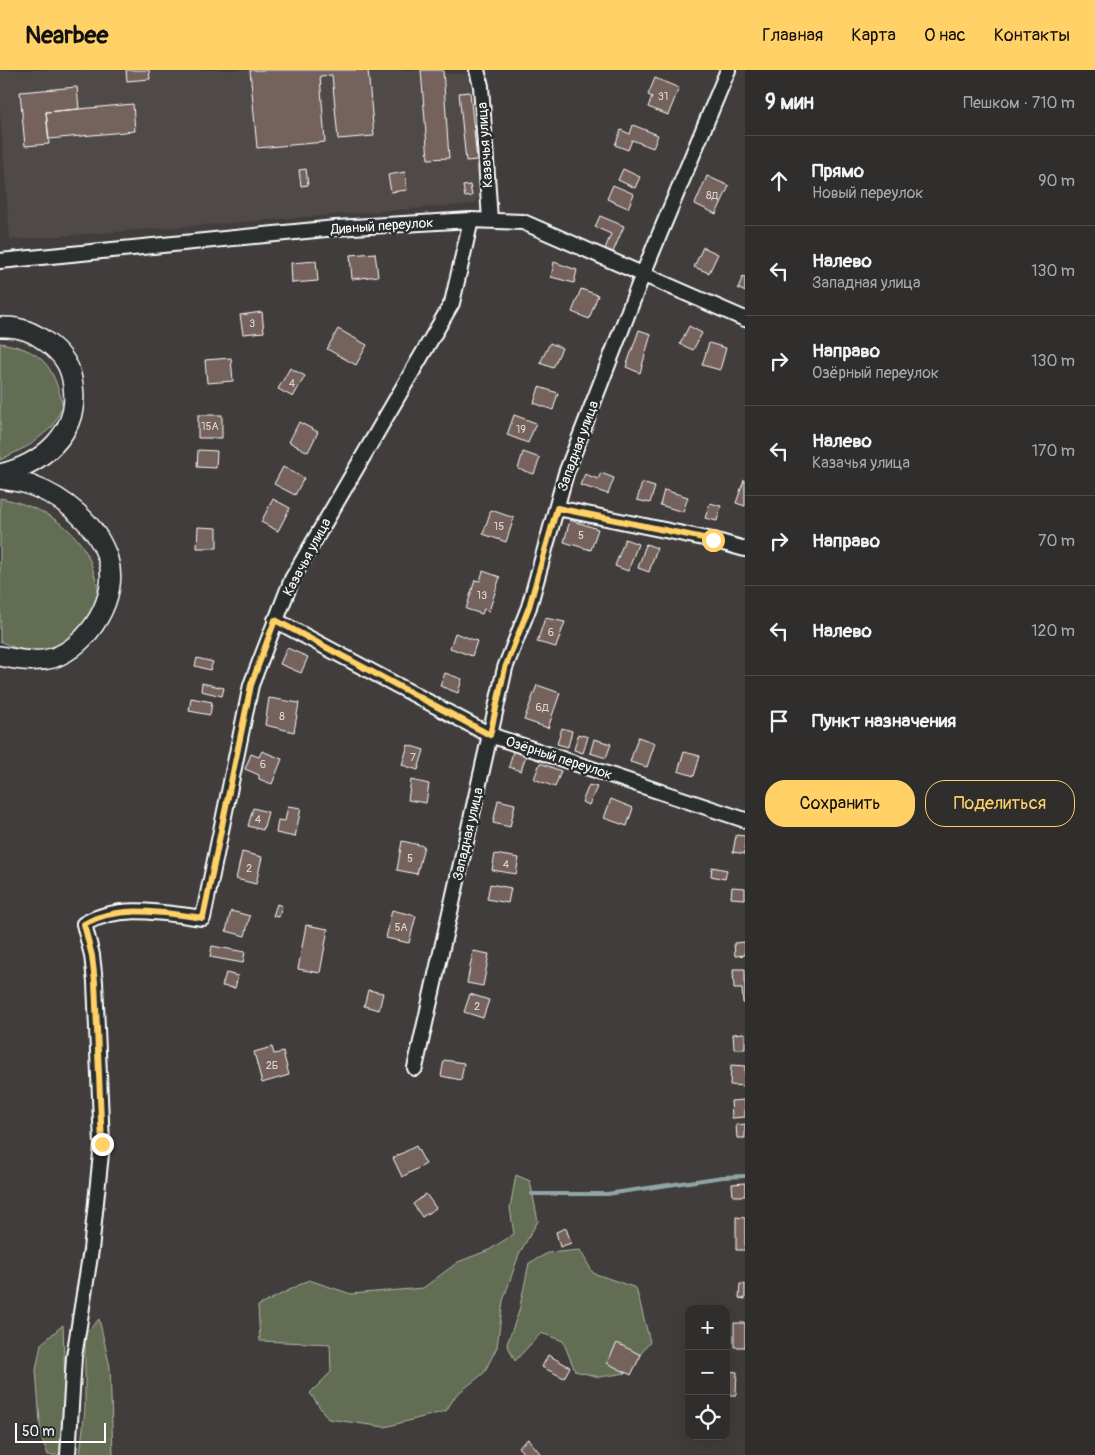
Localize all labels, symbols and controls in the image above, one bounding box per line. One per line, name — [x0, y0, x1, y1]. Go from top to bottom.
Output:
text: Nearbee — [25, 21, 108, 50]
text: Главная — [762, 24, 823, 47]
text: Карта — [851, 24, 896, 47]
text: О нас — [924, 24, 966, 47]
text: Контакты — [994, 24, 1070, 47]
text: 9 мин — [765, 89, 814, 116]
house number: 31 — [658, 90, 668, 103]
text: Пешком · 710 m — [963, 93, 1075, 113]
street label: Казачья улица — [474, 102, 496, 188]
text: Прямо — [812, 159, 864, 183]
icon: ahead — [765, 167, 793, 195]
text: 90 m — [1038, 171, 1075, 191]
text: Новый переулок — [812, 183, 924, 203]
house number: 8Д — [706, 189, 718, 202]
street label: Дивный переулок — [329, 214, 434, 238]
text: Налево — [812, 249, 872, 273]
icon: left — [765, 257, 793, 285]
text: 130 m — [1031, 261, 1075, 281]
text: Западная улица — [812, 273, 920, 293]
house number: 3 — [249, 317, 255, 330]
text: Направо — [812, 339, 880, 363]
icon: right — [765, 347, 793, 375]
text: 130 m — [1031, 351, 1075, 371]
text: Озёрный переулок — [812, 363, 939, 383]
house number: 4 — [289, 377, 296, 390]
street label: Западная улица — [554, 398, 602, 494]
house number: 15А — [201, 420, 219, 433]
house number: 19 — [516, 423, 526, 436]
text: Налево — [812, 429, 872, 453]
icon: left — [765, 437, 793, 465]
text: 170 m — [1032, 441, 1075, 461]
text: Казачья улица — [812, 453, 910, 473]
street label: Казачья улица — [279, 515, 335, 599]
house number: 15 — [494, 520, 504, 533]
icon: right — [765, 527, 793, 555]
house number: 5 — [578, 529, 584, 542]
route start — [702, 529, 725, 552]
text: Направо — [812, 529, 880, 553]
text: 70 m — [1038, 531, 1075, 551]
house number: 13 — [477, 589, 487, 602]
icon: left — [765, 617, 793, 645]
text: Налево — [812, 619, 872, 643]
text: 120 m — [1031, 621, 1075, 641]
house number: 6 — [548, 626, 554, 639]
house number: 6Д — [535, 701, 549, 714]
icon: arrive — [765, 707, 793, 735]
text: Пункт назначения — [812, 709, 956, 733]
house number: 8 — [279, 710, 285, 723]
street label: Озёрный переулок — [504, 733, 614, 783]
house number: 7 — [410, 751, 416, 764]
house number: 6 — [260, 758, 266, 771]
button: Сохранить — [765, 780, 915, 827]
button: Поделиться — [925, 780, 1075, 827]
street label: Западная улица — [449, 786, 487, 882]
house number: 4 — [255, 813, 262, 826]
house number: 5 — [407, 852, 413, 865]
house number: 4 — [503, 858, 510, 871]
house number: 2 — [246, 862, 252, 875]
house number: 5А — [394, 921, 408, 934]
house number: 2 — [474, 1000, 480, 1013]
house number: 2Б — [266, 1059, 278, 1072]
route end — [91, 1133, 114, 1156]
map controls — [685, 1305, 730, 1440]
button: + — [685, 1305, 730, 1350]
button: − — [685, 1350, 730, 1395]
button: locate — [685, 1395, 730, 1440]
scale bar — [15, 1420, 106, 1443]
text: 50 m — [22, 1423, 55, 1440]

